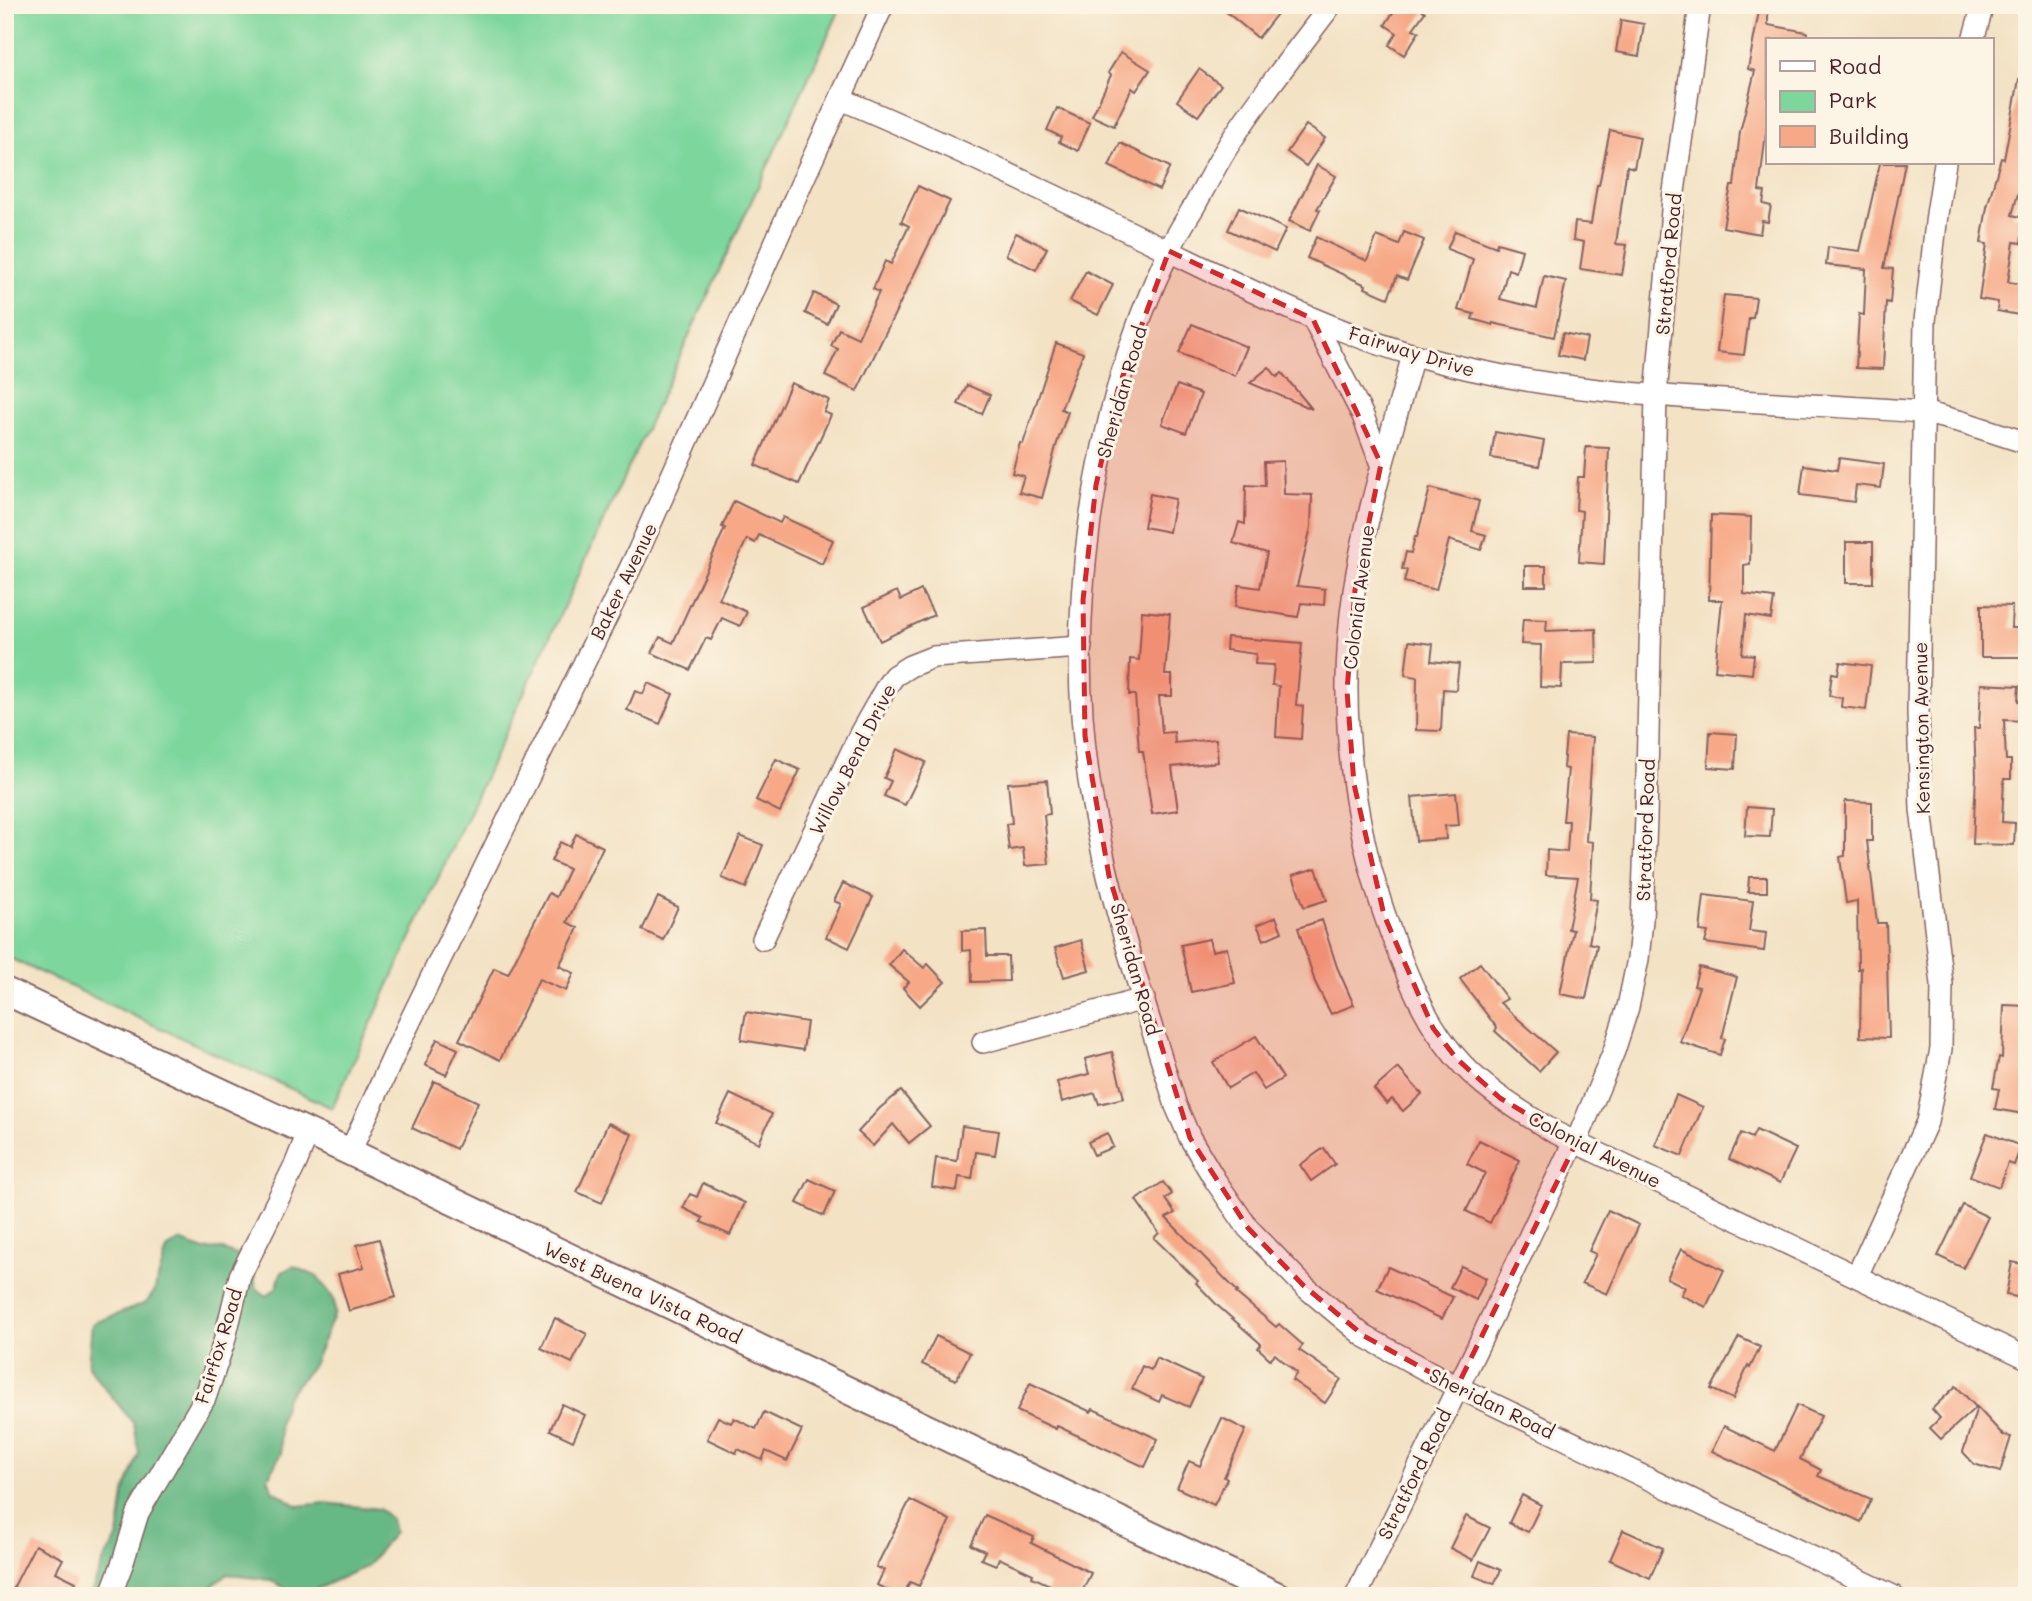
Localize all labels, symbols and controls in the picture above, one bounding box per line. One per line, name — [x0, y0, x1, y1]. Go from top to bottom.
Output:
legend — [1766, 38, 1994, 164]
text: Road — [1829, 52, 1881, 79]
text: Park — [1829, 86, 1877, 113]
text: Building — [1829, 122, 1909, 149]
street label: Stratford Road — [1649, 192, 1687, 336]
street label: Fairway Drive — [1346, 320, 1478, 382]
street label: Sheridan Road — [1090, 323, 1152, 461]
street label: Baker Avenue — [584, 519, 662, 643]
street label: Colonial Avenue — [1337, 523, 1379, 671]
street label: Kensington Avenue — [1907, 642, 1935, 814]
street label: Willow Bend Drive — [803, 679, 901, 839]
street label: Stratford Road — [1630, 758, 1660, 902]
street label: Sheridan Road — [1105, 900, 1167, 1038]
street label: Colonial Avenue — [1524, 1105, 1666, 1193]
street label: West Buena Vista Road — [540, 1235, 746, 1349]
street label: Fairfox Road — [189, 1285, 247, 1407]
street label: Sheridan Road — [1425, 1362, 1559, 1444]
street label: Stratford Road — [1372, 1405, 1456, 1543]

